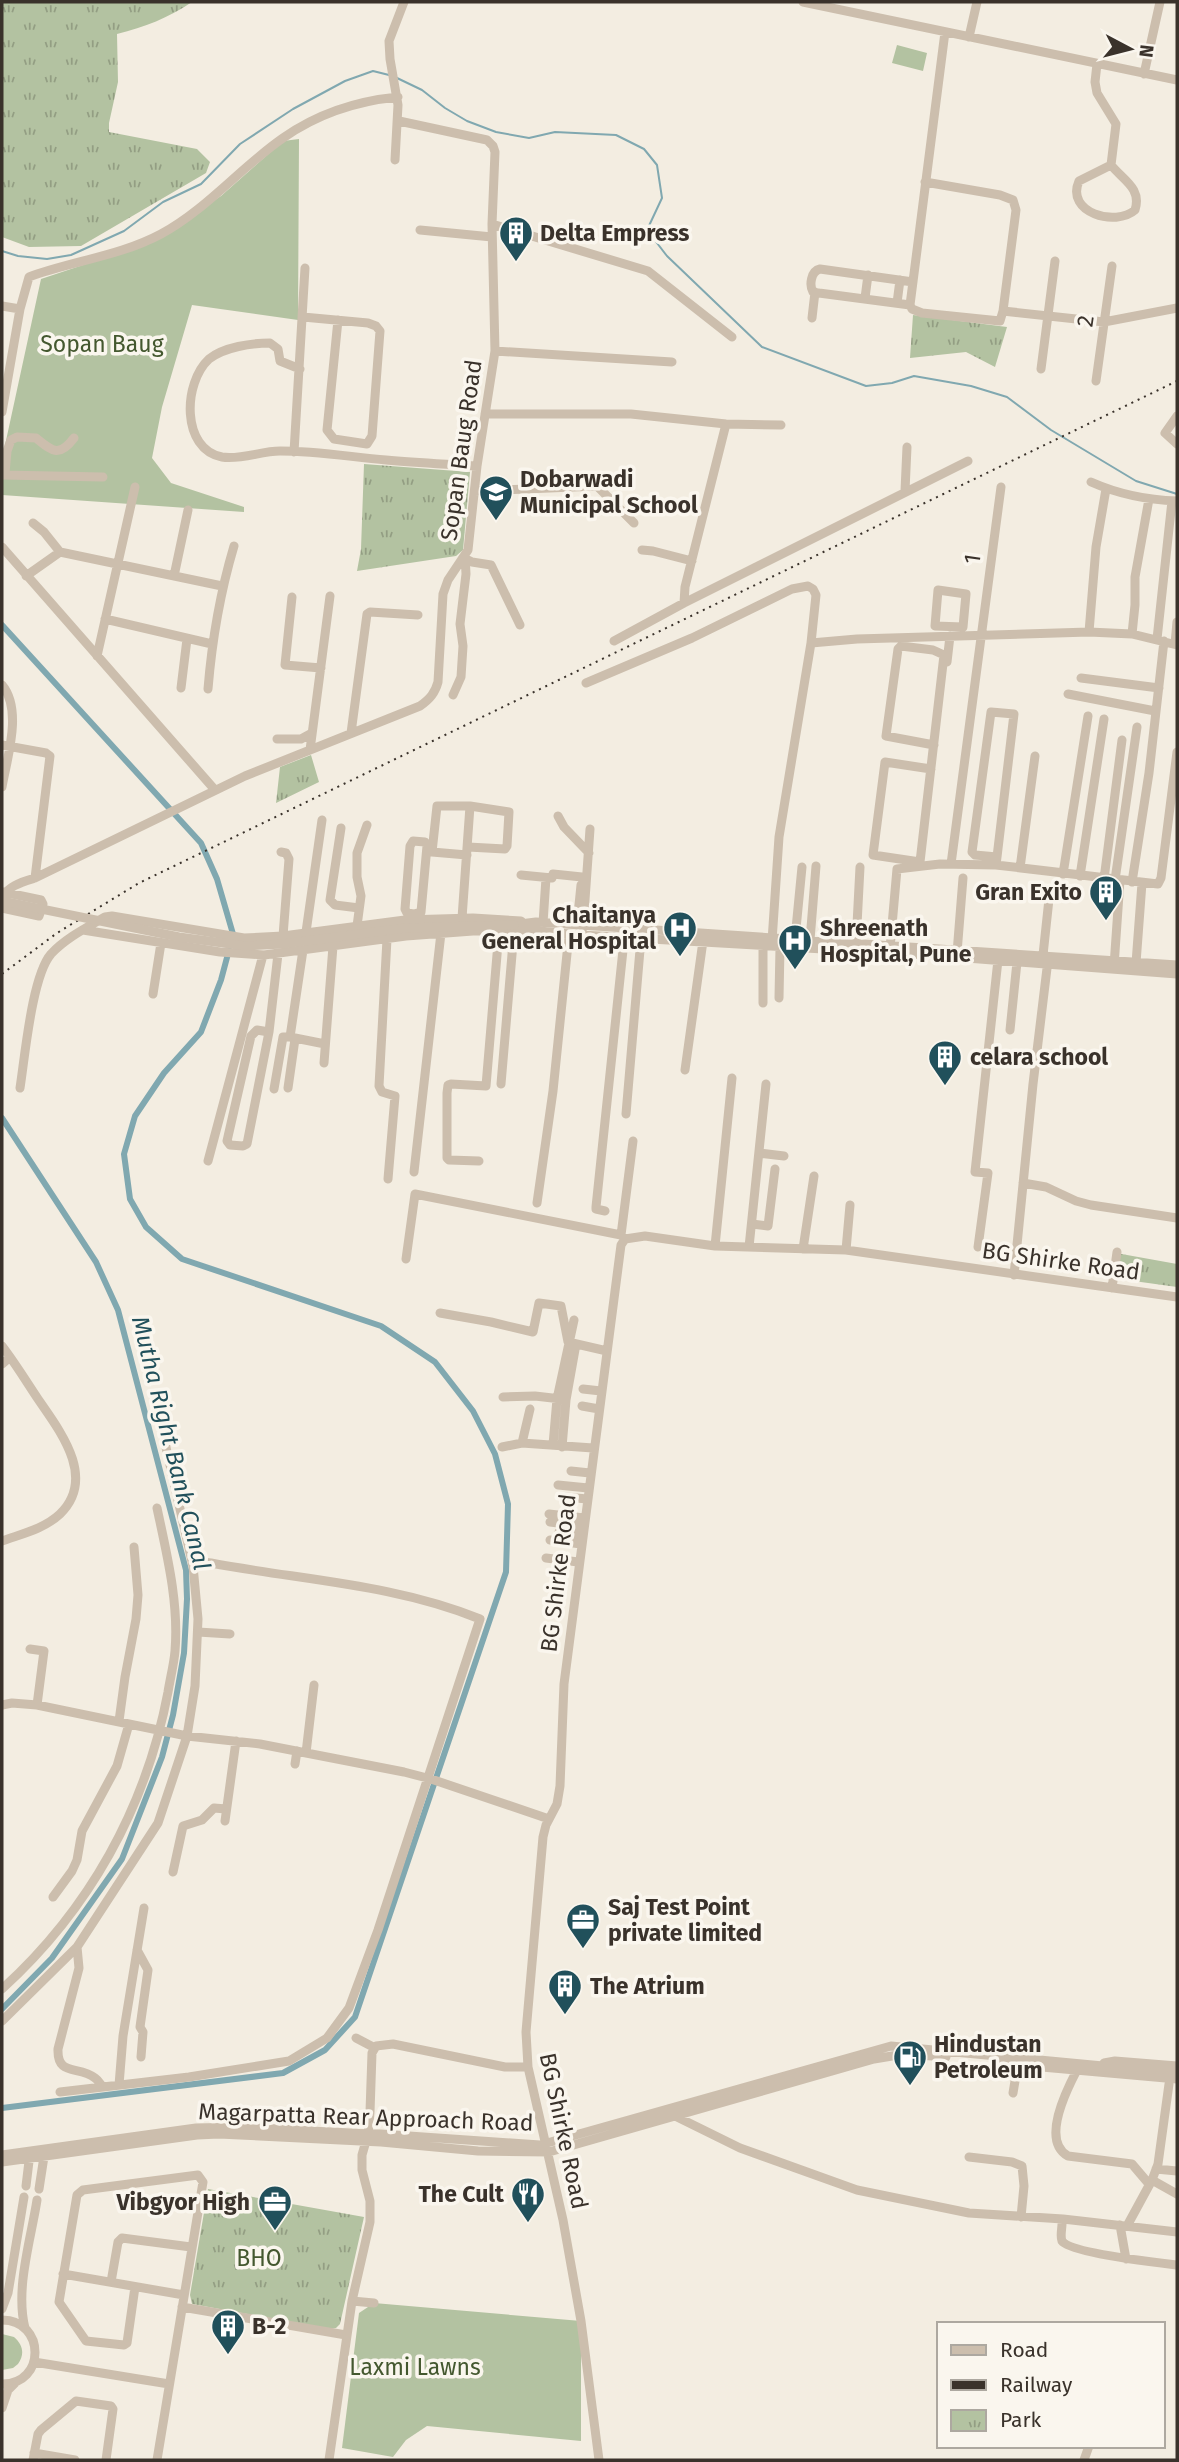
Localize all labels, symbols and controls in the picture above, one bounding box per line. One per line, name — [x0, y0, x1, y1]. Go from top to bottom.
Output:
north arrow — [1095, 14, 1165, 84]
text: N — [1134, 43, 1159, 59]
building icon: Delta Empress — [497, 214, 535, 263]
place label: Delta Empress — [540, 219, 689, 247]
street label: 2 — [1070, 313, 1100, 329]
park label: Sopan Baug — [40, 330, 164, 358]
street label: Sopan Baug Road — [434, 358, 488, 542]
place label: Dobarwadi Municipal School — [520, 465, 698, 519]
school or university icon: Dobarwadi Municipal School — [477, 473, 515, 522]
street label: 1 — [957, 552, 987, 566]
building icon: Gran Exito — [1087, 873, 1125, 922]
place label: Gran Exito — [975, 878, 1082, 906]
place label: Chaitanya General Hospital — [482, 901, 656, 955]
hospital icon: Chaitanya General Hospital — [661, 909, 699, 958]
place label: Shreenath Hospital, Pune — [820, 914, 972, 968]
hospital icon: Shreenath Hospital, Pune — [776, 922, 814, 971]
building icon: celara school — [926, 1038, 964, 1087]
place label: celara school — [970, 1043, 1108, 1071]
street label: BG Shirke Road — [980, 1236, 1142, 1286]
water label: Mutha Right Bank Canal — [126, 1313, 216, 1573]
street label: BG Shirke Road — [534, 1492, 582, 1654]
place label: Saj Test Point private limited — [608, 1893, 762, 1947]
office icon: Saj Test Point private limited — [564, 1901, 602, 1950]
building icon: The Atrium — [546, 1967, 584, 2016]
place label: The Atrium — [590, 1972, 705, 2000]
place label: Hindustan Petroleum — [934, 2030, 1043, 2084]
fuel station icon: Hindustan Petroleum — [891, 2038, 929, 2087]
street label: BG Shirke Road — [534, 2050, 594, 2212]
street label: Magarpatta Rear Approach Road — [198, 2097, 534, 2137]
restaurant icon: The Cult — [509, 2175, 547, 2224]
place label: The Cult — [418, 2180, 505, 2208]
office icon: Vibgyor High — [256, 2183, 294, 2232]
place label: Vibgyor High — [115, 2188, 250, 2216]
park label: BHO — [236, 2244, 282, 2272]
building icon: B-2 — [209, 2307, 247, 2356]
place label: B-2 — [252, 2312, 286, 2340]
legend — [937, 2322, 1165, 2448]
text: Road — [1000, 2337, 1048, 2363]
park label: Laxmi Lawns — [349, 2353, 481, 2381]
text: Railway — [1000, 2372, 1073, 2398]
text: Park — [1000, 2407, 1042, 2433]

